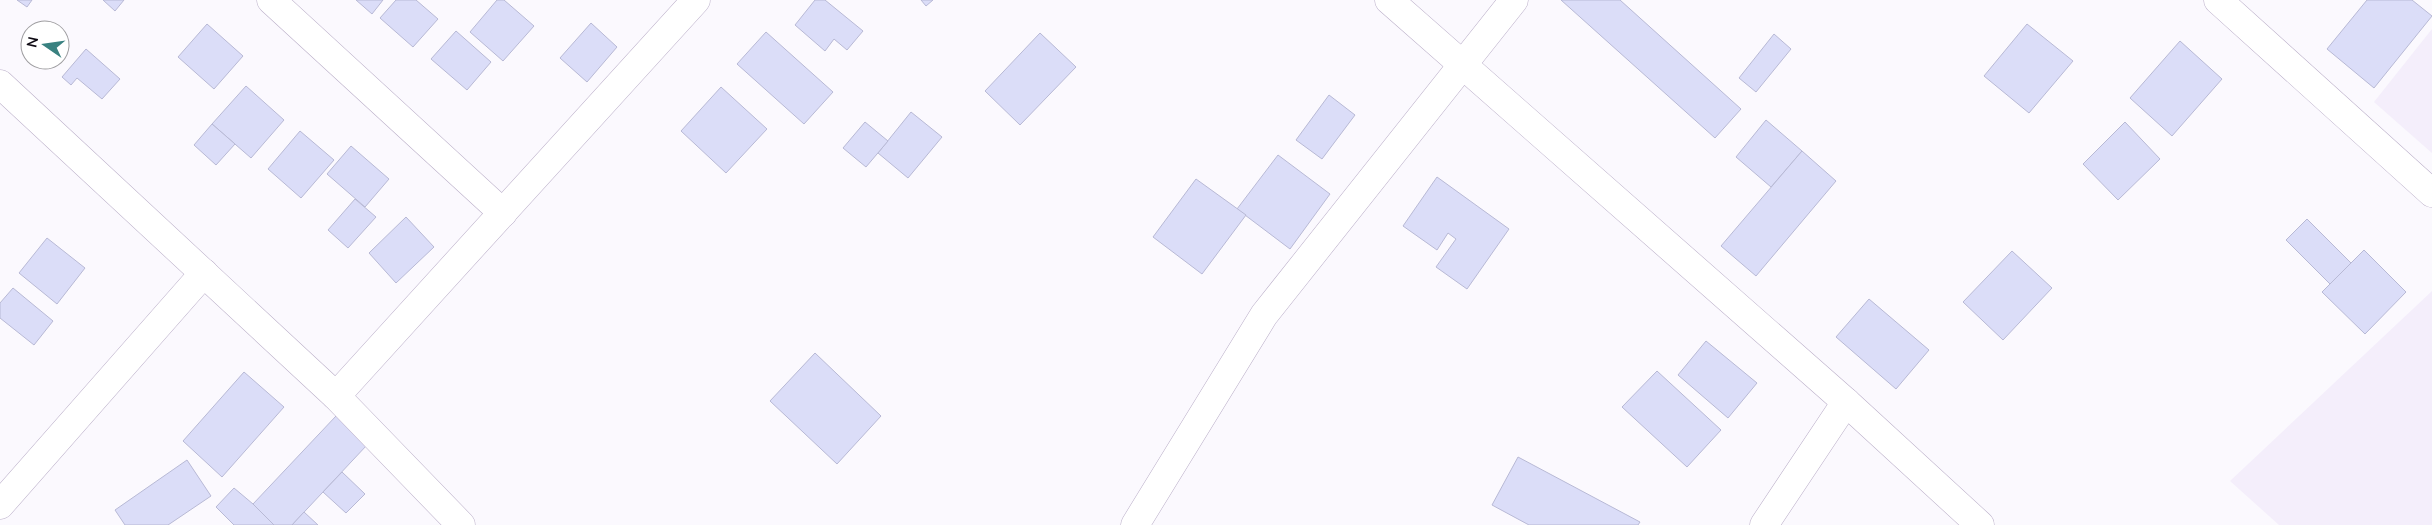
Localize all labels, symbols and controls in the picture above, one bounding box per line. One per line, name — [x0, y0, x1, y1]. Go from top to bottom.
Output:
north arrow — [20, 20, 70, 70]
text: N — [22, 35, 43, 49]

